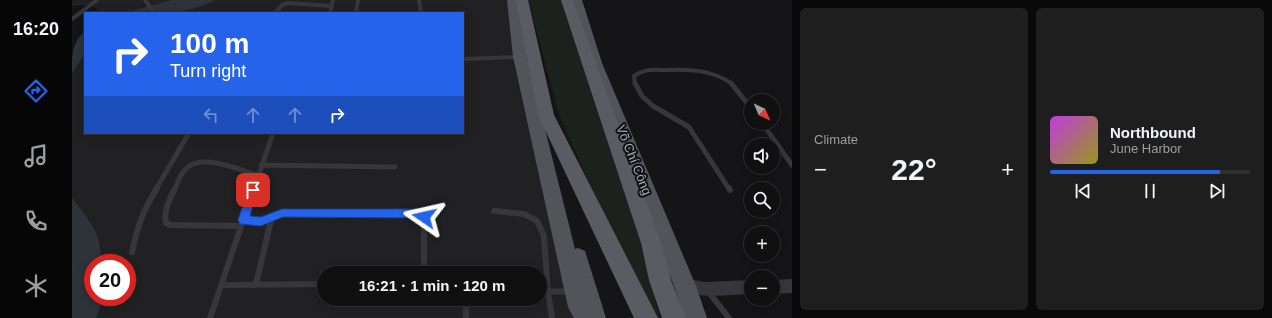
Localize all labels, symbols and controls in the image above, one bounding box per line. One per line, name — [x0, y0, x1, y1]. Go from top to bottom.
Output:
text: 16:20 — [13, 19, 59, 39]
icon: right — [104, 28, 156, 80]
text: 100 m — [170, 28, 249, 59]
text: Turn right — [170, 61, 246, 81]
icon: directions — [22, 77, 50, 105]
north arrow — [744, 94, 780, 130]
map controls — [744, 94, 780, 306]
icon: left — [200, 104, 222, 126]
icon: ahead — [242, 104, 264, 126]
icon: ahead — [284, 104, 306, 126]
icon: right — [326, 104, 348, 126]
street label: Võ Chí Công — [613, 123, 655, 197]
text: Northbound — [1110, 124, 1196, 141]
text: Climate — [814, 132, 858, 147]
button: sound — [744, 138, 780, 174]
text: June Harbor — [1110, 141, 1182, 156]
icon: music — [22, 142, 50, 170]
text: 22° — [891, 153, 937, 186]
text: − — [814, 157, 827, 182]
text: + — [1001, 157, 1014, 182]
pin — [236, 173, 270, 207]
icon: arrive — [242, 179, 264, 201]
icon: previous — [1072, 180, 1094, 202]
icon: pause — [1139, 180, 1161, 202]
icon: next — [1206, 180, 1228, 202]
button: search — [744, 182, 780, 218]
position arrow — [403, 196, 445, 238]
icon: phone — [22, 207, 50, 235]
button: + — [744, 226, 780, 262]
speed limit sign: 20 — [84, 254, 136, 306]
button: − — [744, 270, 780, 306]
icon: climate — [22, 272, 50, 300]
text: 16:21 · 1 min · 120 m — [359, 277, 505, 294]

